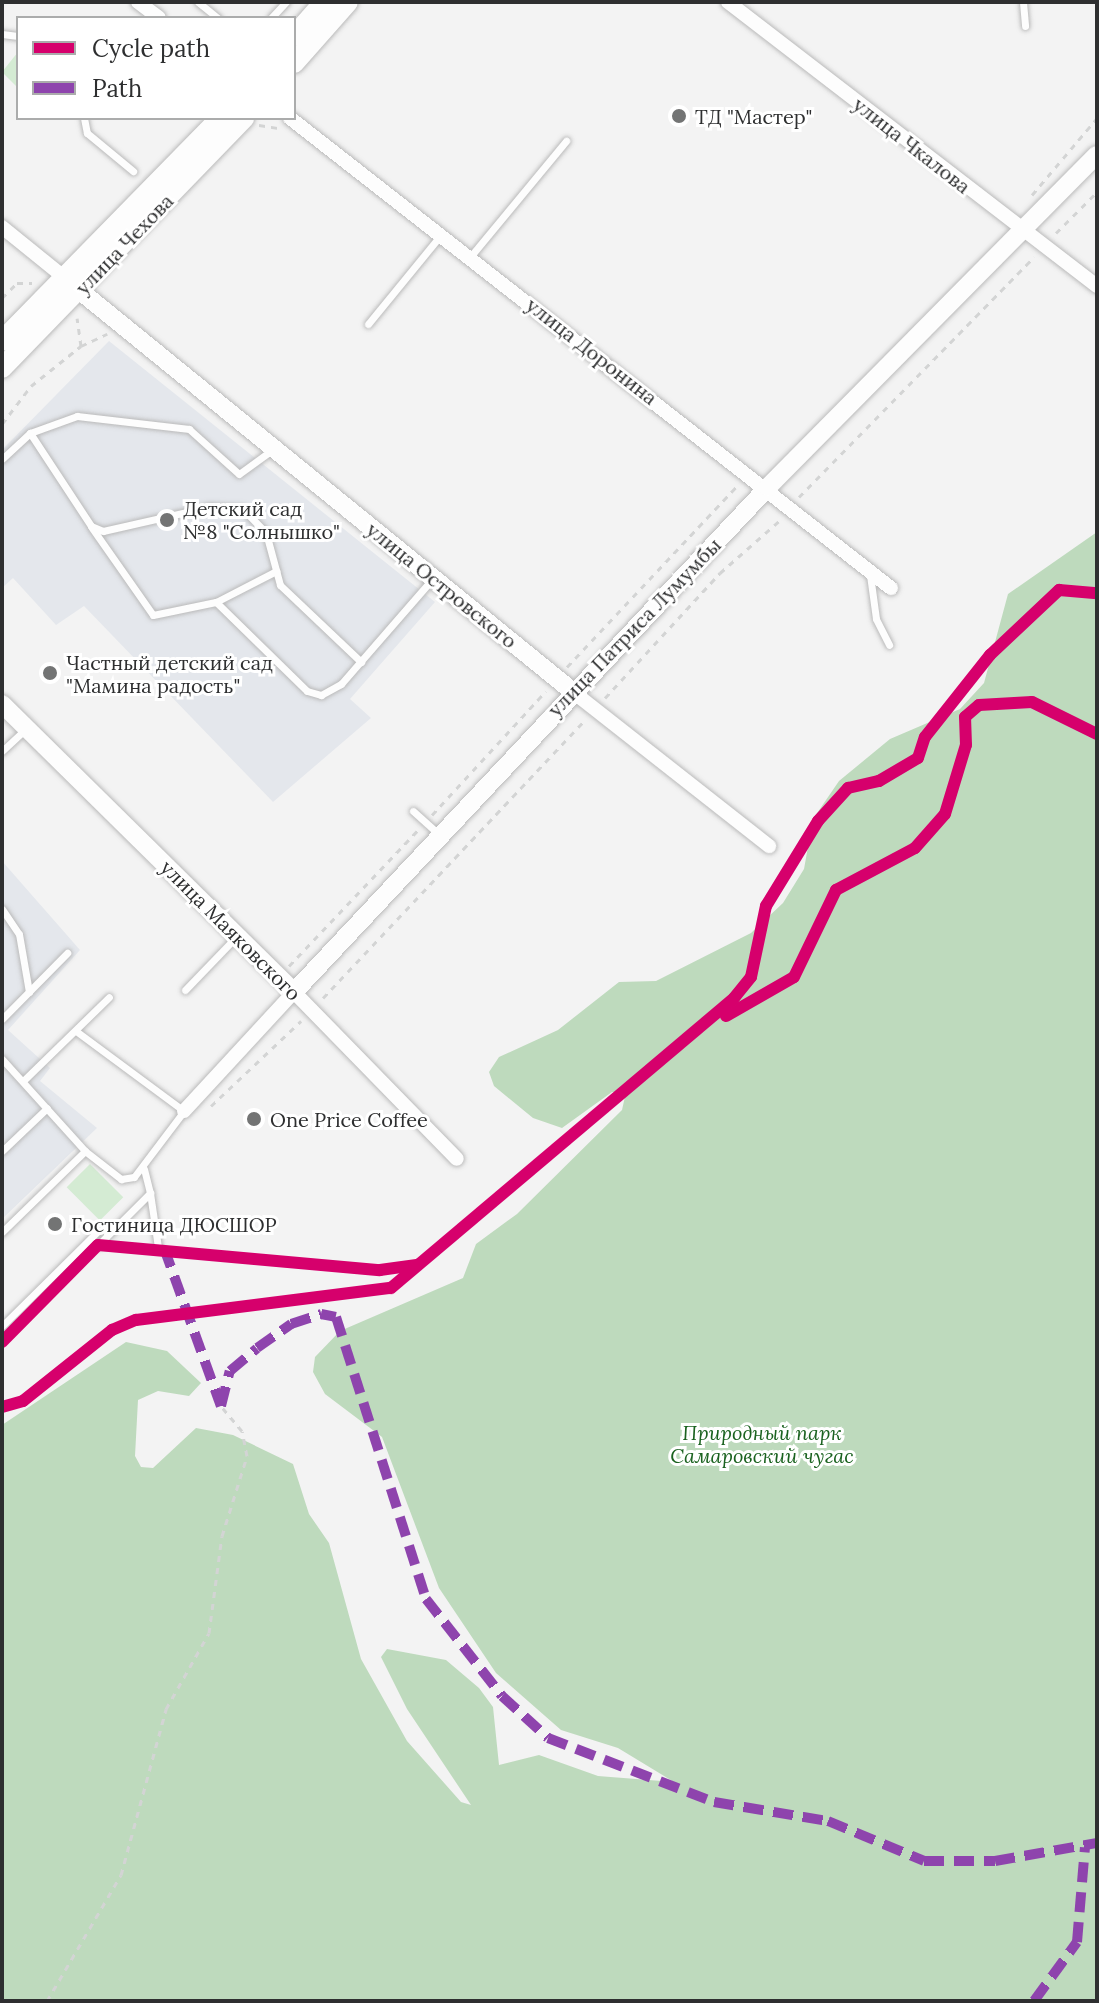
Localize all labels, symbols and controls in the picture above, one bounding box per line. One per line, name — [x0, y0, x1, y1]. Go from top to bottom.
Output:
legend — [16, 16, 296, 120]
text: Cycle path — [92, 33, 210, 64]
text: Path — [92, 73, 142, 104]
street label: улица Чкалова — [849, 92, 975, 198]
place label: ТД "Мастер" — [695, 104, 812, 128]
marker: ТД "Мастер" — [670, 107, 688, 125]
street label: улица Чехова — [70, 189, 178, 299]
street label: улица Доронина — [522, 292, 662, 410]
place label: Детский сад №8 "Солнышко" — [183, 496, 340, 543]
marker: Детский сад №8 "Солнышко" — [158, 511, 176, 529]
street label: улица Островского — [362, 517, 522, 653]
street label: улица Патриса Лумумбы — [542, 533, 726, 721]
place label: Частный детский сад "Мамина радость" — [66, 650, 273, 697]
marker: Частный детский сад "Мамина радость" — [41, 664, 59, 682]
street label: улица Маяковского — [156, 855, 306, 1005]
place label: One Price Coffee — [270, 1107, 428, 1131]
marker: One Price Coffee — [245, 1110, 263, 1128]
place label: Гостиница ДЮСШОР — [71, 1212, 277, 1236]
marker: Гостиница ДЮСШОР — [46, 1215, 64, 1233]
park label: Природный парк Самаровский чугас — [670, 1421, 854, 1468]

